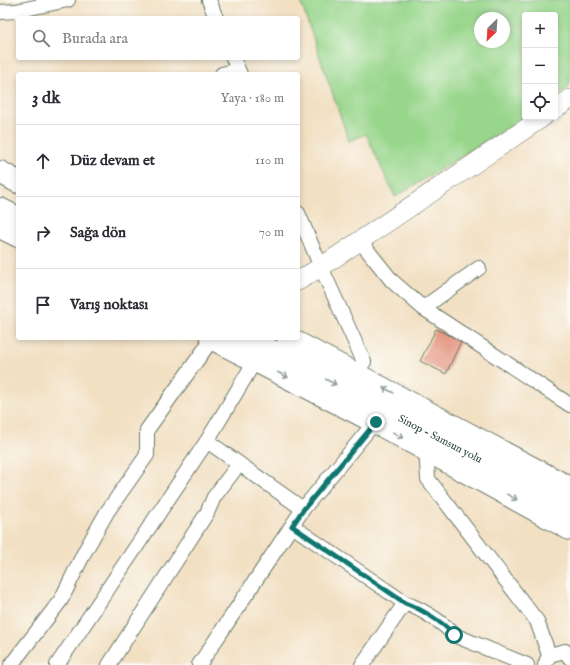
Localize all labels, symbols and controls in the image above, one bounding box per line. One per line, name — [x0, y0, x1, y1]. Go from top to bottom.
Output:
north arrow — [474, 12, 510, 48]
map controls — [522, 12, 558, 120]
button: + — [522, 12, 558, 48]
search box — [16, 16, 300, 60]
icon: search — [30, 27, 52, 49]
text: Burada ara — [62, 29, 128, 48]
button: − — [522, 48, 558, 84]
button: locate — [522, 84, 558, 120]
text: 3 dk — [32, 88, 60, 109]
text: Yaya · 180 m — [220, 90, 284, 107]
icon: ahead — [32, 150, 54, 172]
text: Düz devam et — [70, 151, 155, 170]
text: 110 m — [255, 152, 284, 169]
icon: right — [32, 222, 54, 244]
text: Sağa dön — [70, 223, 126, 242]
text: 70 m — [259, 224, 284, 241]
icon: arrive — [32, 294, 54, 316]
text: Varış noktası — [70, 295, 148, 314]
one-way arrow — [277, 372, 289, 379]
one-way arrow — [325, 378, 337, 386]
one-way arrow — [382, 386, 394, 393]
street label: Sinop - Samsun yolu — [396, 412, 485, 467]
route end — [367, 413, 385, 431]
one-way arrow — [392, 431, 404, 439]
one-way arrow — [506, 494, 518, 502]
route start — [445, 626, 463, 644]

